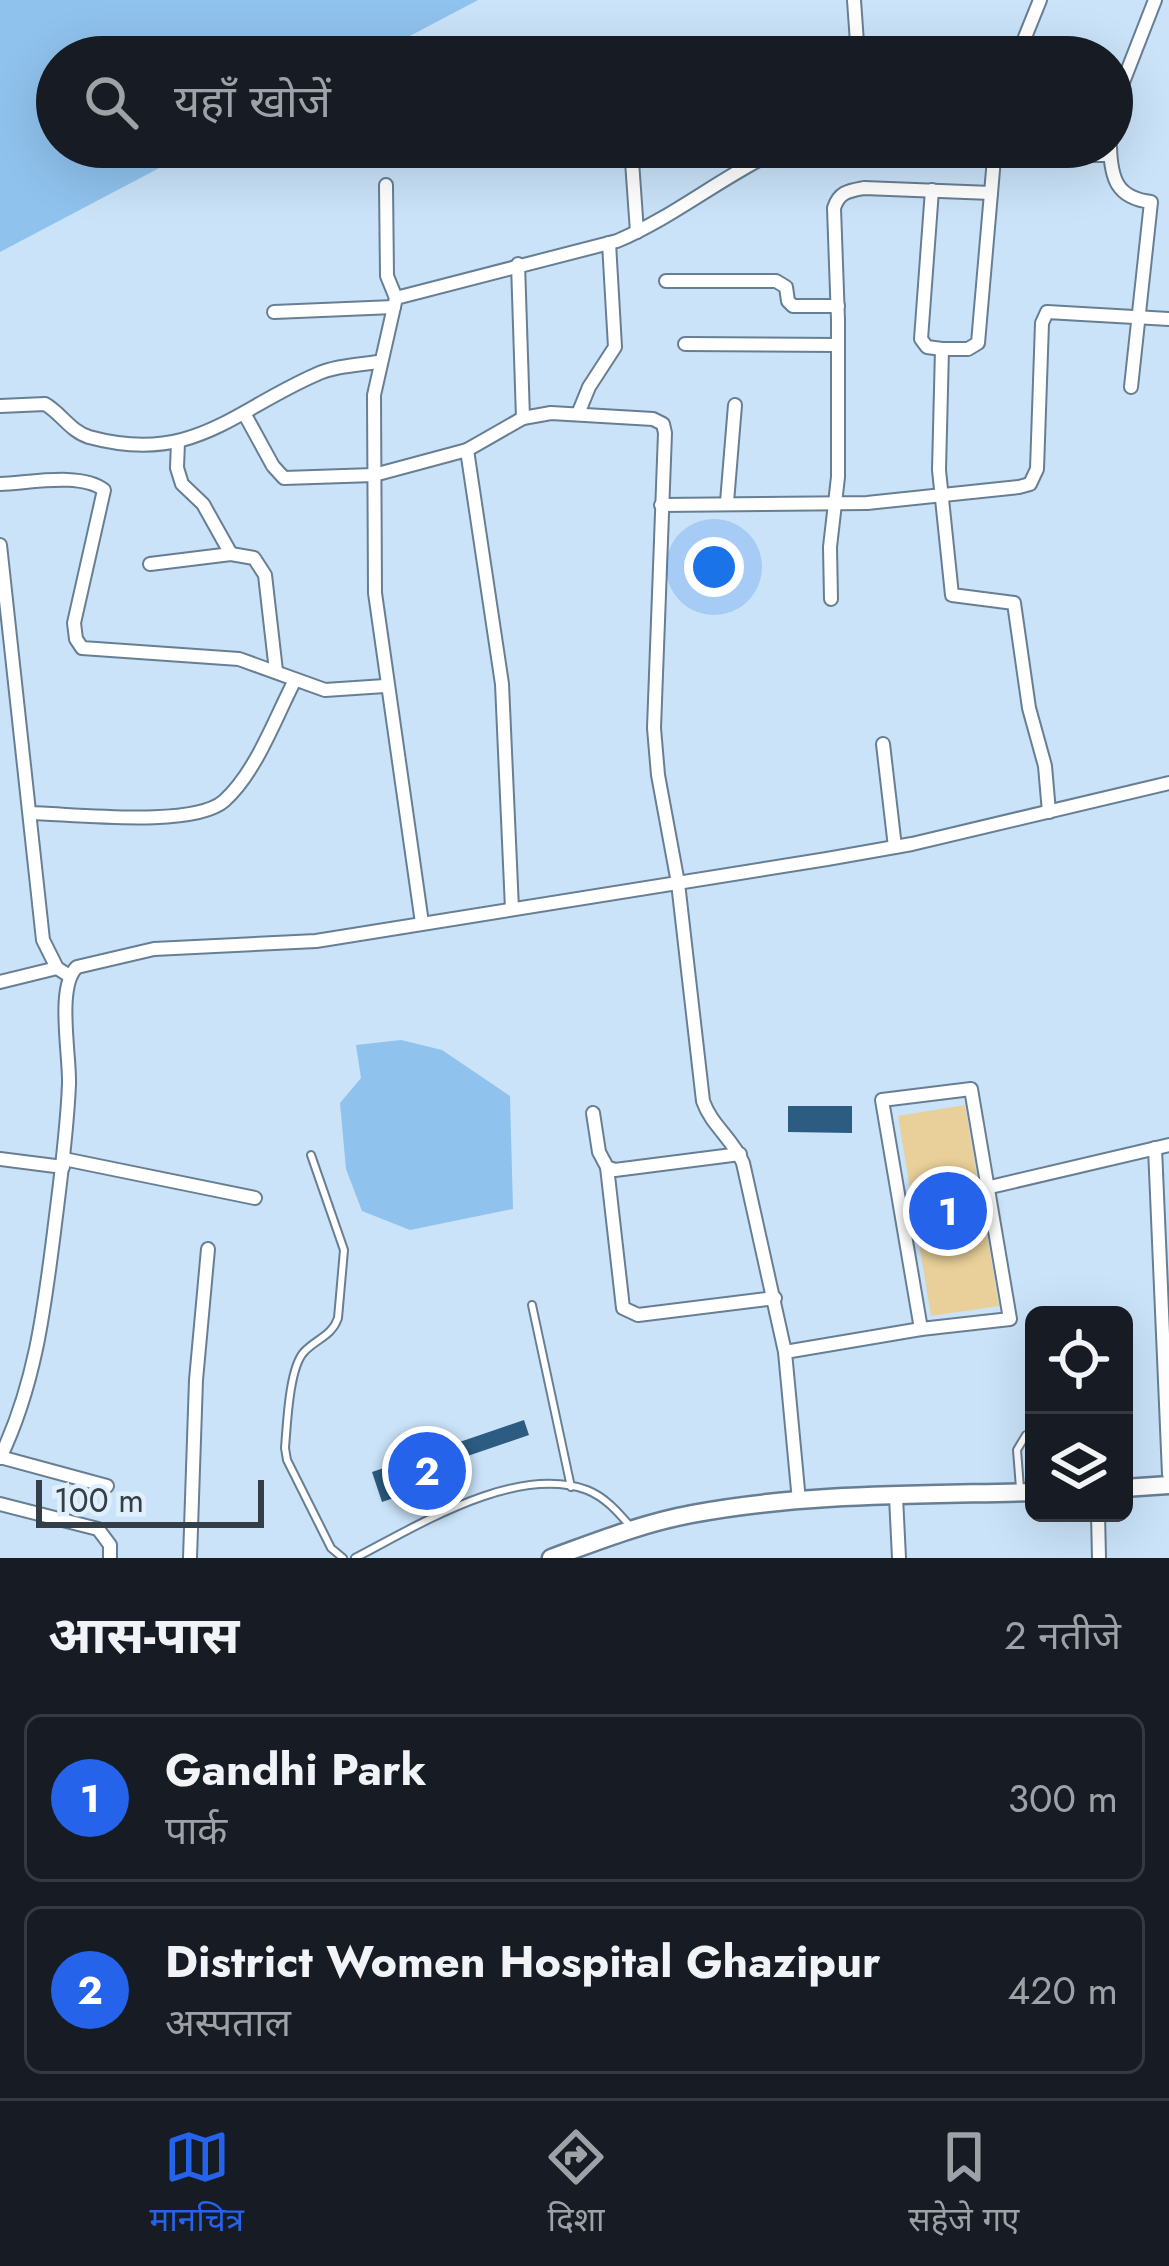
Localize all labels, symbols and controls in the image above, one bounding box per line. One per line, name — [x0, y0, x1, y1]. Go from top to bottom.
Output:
search box — [36, 36, 1133, 168]
icon: search — [78, 69, 144, 135]
text: यहाँ खोजें — [174, 69, 331, 134]
your location — [684, 537, 744, 597]
pin: 1 — [909, 1166, 987, 1256]
map controls — [1025, 1306, 1133, 1522]
button: locate — [1025, 1306, 1133, 1414]
button: layers — [1025, 1414, 1133, 1522]
pin: 2 — [388, 1426, 466, 1516]
scale bar — [36, 1474, 264, 1527]
text: 100 m — [54, 1477, 144, 1524]
text: आस-पास — [48, 1598, 239, 1672]
text: 2 नतीजे — [1004, 1607, 1121, 1664]
text: Gandhi Park — [165, 1737, 426, 1802]
text: 1 — [80, 1770, 100, 1827]
text: 300 m — [1008, 1770, 1118, 1827]
text: पार्क — [165, 1802, 227, 1859]
text: District Women Hospital Ghazipur — [165, 1929, 881, 1994]
text: 2 — [77, 1962, 103, 2019]
text: 420 m — [1008, 1962, 1118, 2019]
text: अस्पताल — [165, 1994, 291, 2051]
tab: मानचित्र — [150, 2124, 244, 2244]
tab: दिशा — [543, 2124, 609, 2244]
tab: सहेजे गए — [908, 2124, 1019, 2244]

